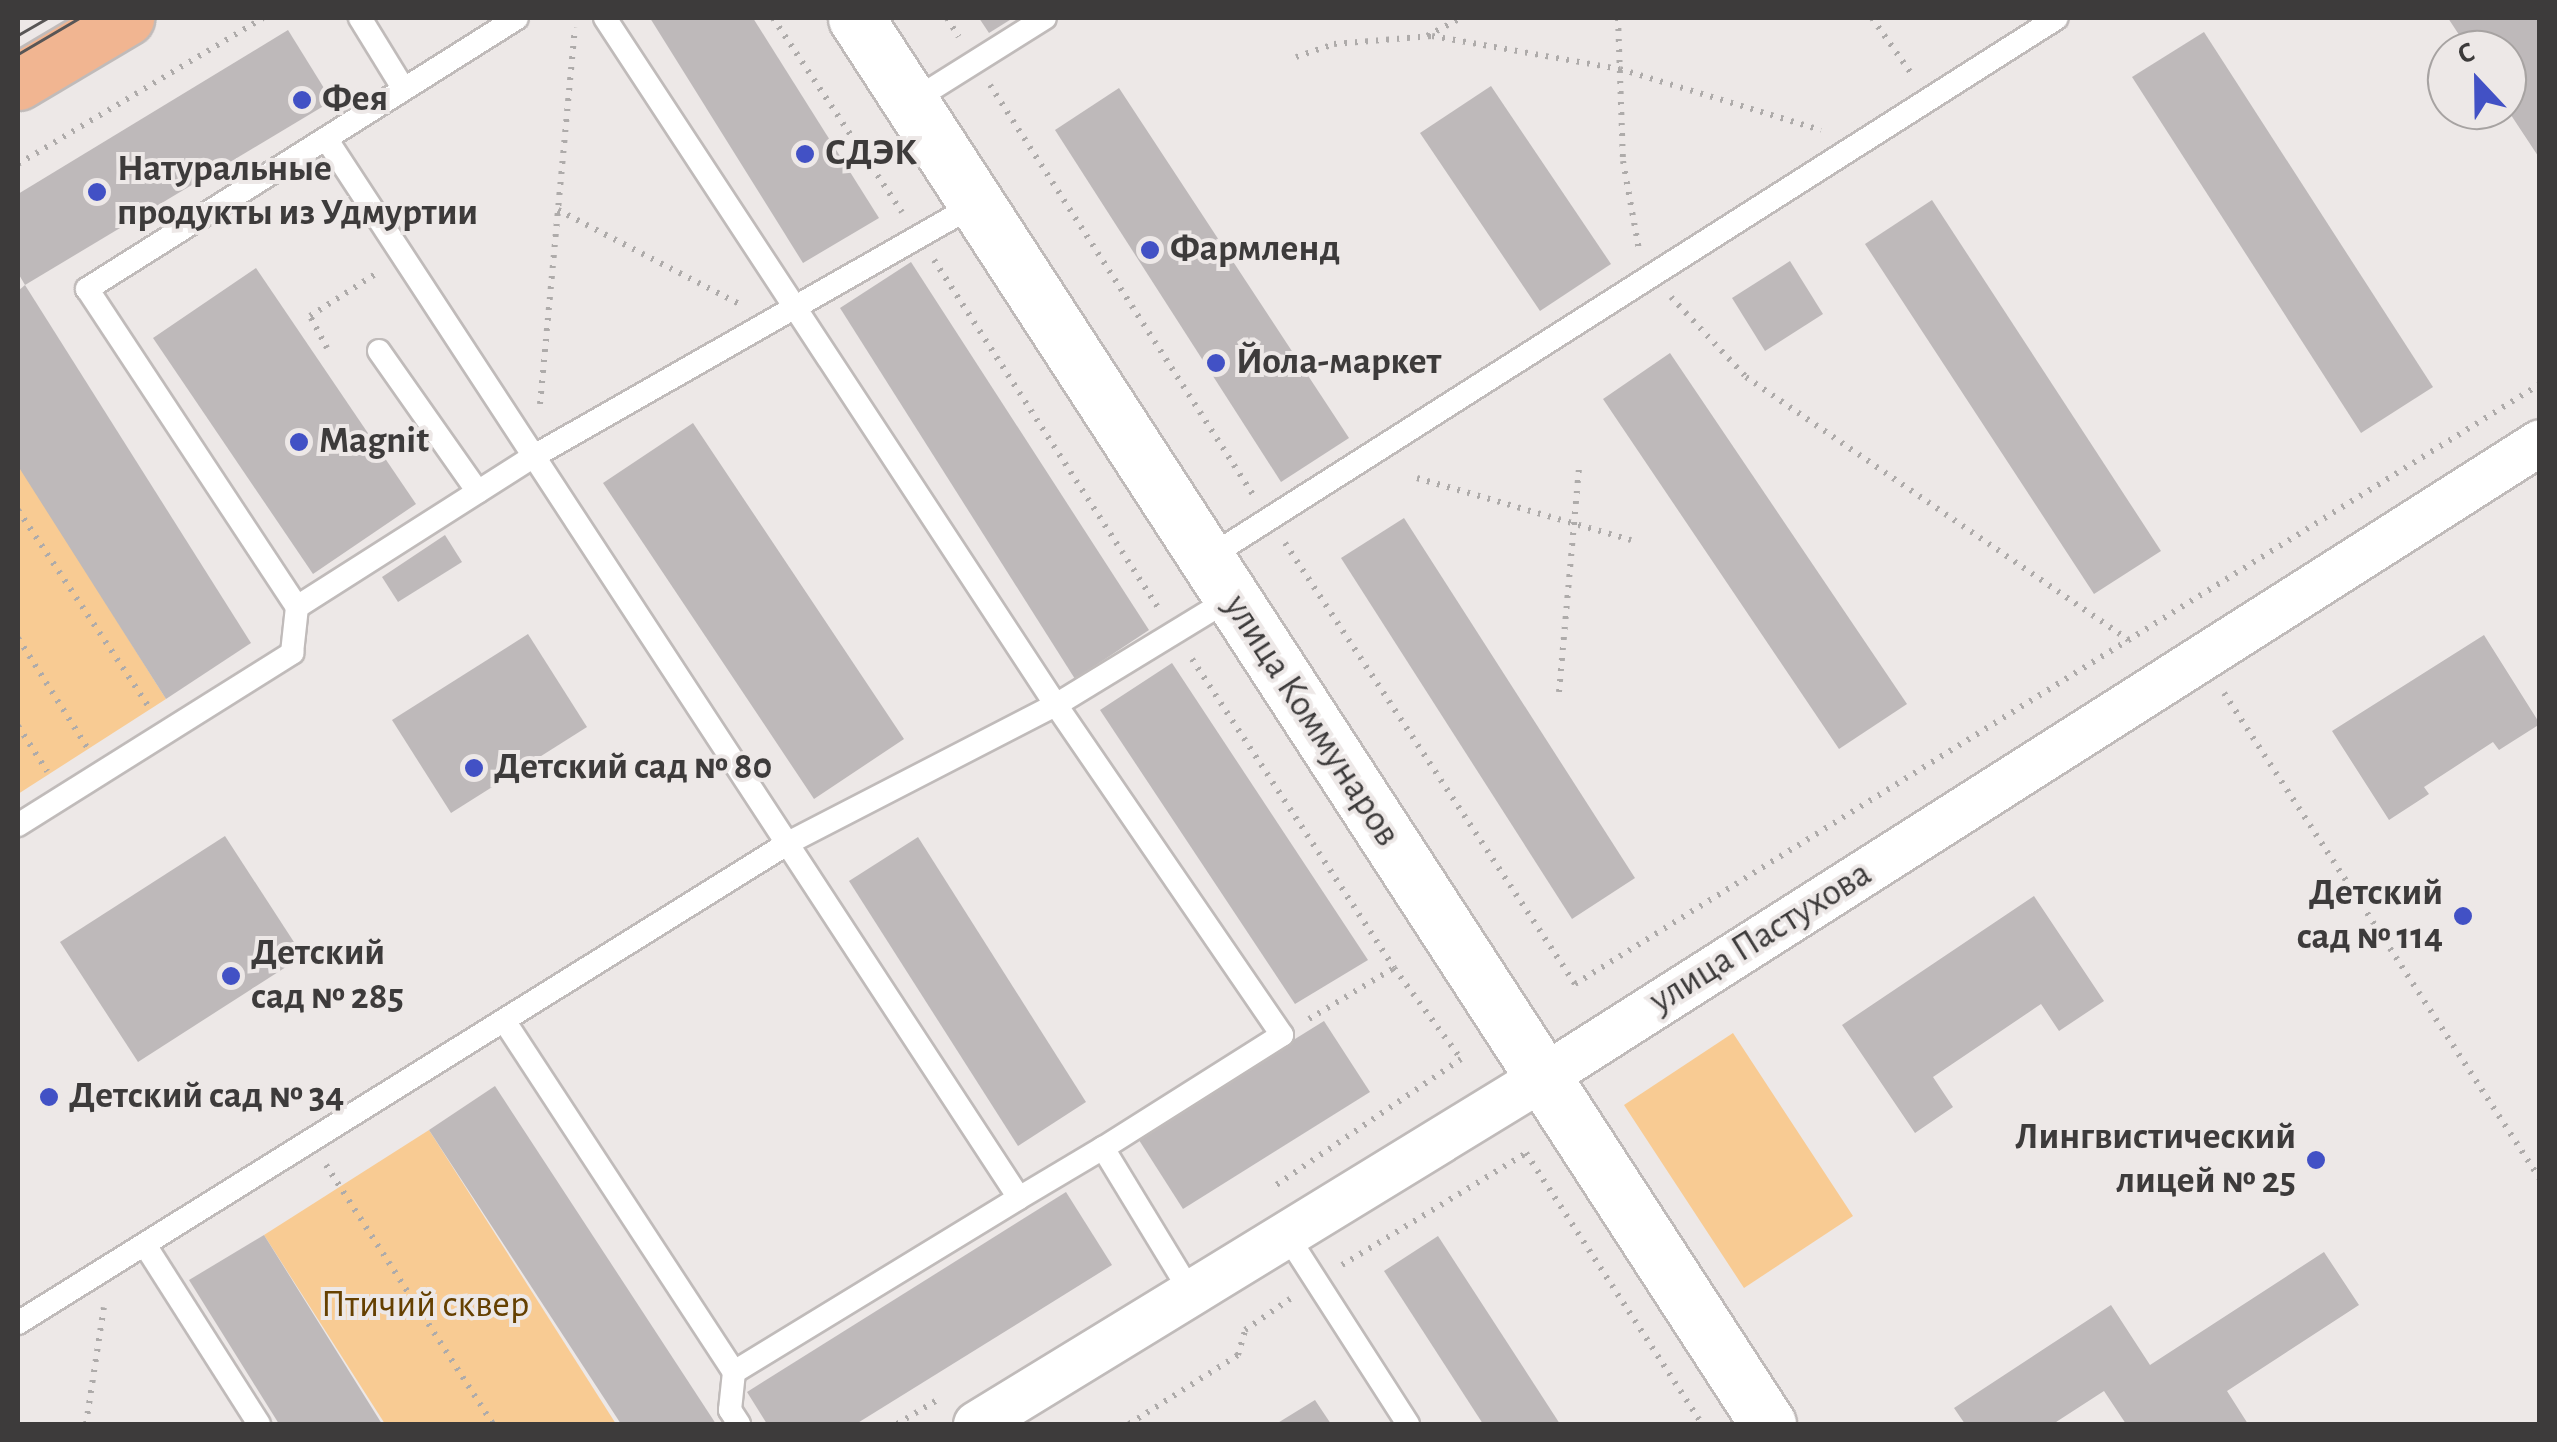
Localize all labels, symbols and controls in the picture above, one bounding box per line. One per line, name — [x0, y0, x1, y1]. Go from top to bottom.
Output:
north arrow — [2427, 30, 2527, 130]
text: С — [2454, 38, 2479, 70]
place label: Фея — [322, 77, 388, 123]
marker: Фея — [291, 89, 313, 111]
place label: СДЭК — [825, 131, 917, 177]
marker: СДЭК — [794, 143, 816, 165]
place label: Натуральные продукты из Удмуртии — [117, 147, 478, 236]
marker: Натуральные продукты из Удмуртии — [86, 181, 108, 203]
place label: Фармленд — [1170, 227, 1340, 273]
marker: Фармленд — [1139, 239, 1161, 261]
place label: Йола-маркет — [1236, 340, 1441, 386]
marker: Йола-маркет — [1205, 352, 1227, 374]
place label: Magnit — [319, 419, 429, 465]
marker: Magnit — [288, 431, 310, 453]
street label: улица Коммунаров — [1213, 587, 1409, 855]
place label: Детский сад № 80 — [494, 745, 772, 791]
marker: Детский сад № 80 — [463, 757, 485, 779]
street label: улица Пастухова — [1642, 852, 1880, 1024]
place label: Детский сад № 114 — [2297, 871, 2443, 961]
marker: Детский сад № 114 — [2452, 905, 2474, 927]
place label: Детский сад № 285 — [251, 931, 404, 1021]
marker: Детский сад № 285 — [220, 965, 242, 987]
place label: Детский сад № 34 — [69, 1074, 344, 1120]
marker: Детский сад № 34 — [38, 1086, 60, 1108]
place label: Лингвистический лицей № 25 — [2015, 1115, 2296, 1204]
marker: Лингвистический лицей № 25 — [2305, 1149, 2327, 1171]
park label: Птичий сквер — [321, 1283, 529, 1329]

